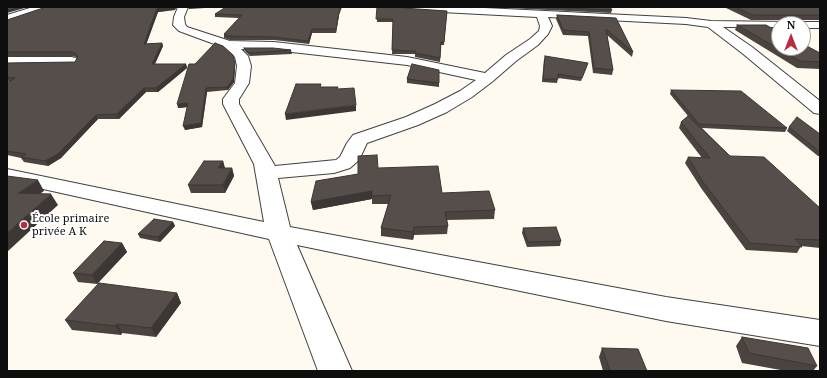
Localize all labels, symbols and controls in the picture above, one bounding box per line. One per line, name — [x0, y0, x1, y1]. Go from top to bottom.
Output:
north arrow — [771, 16, 811, 56]
text: N — [787, 17, 795, 32]
place label: École primaire privée A K — [32, 212, 109, 238]
marker: École primaire privée A K — [19, 220, 29, 230]

